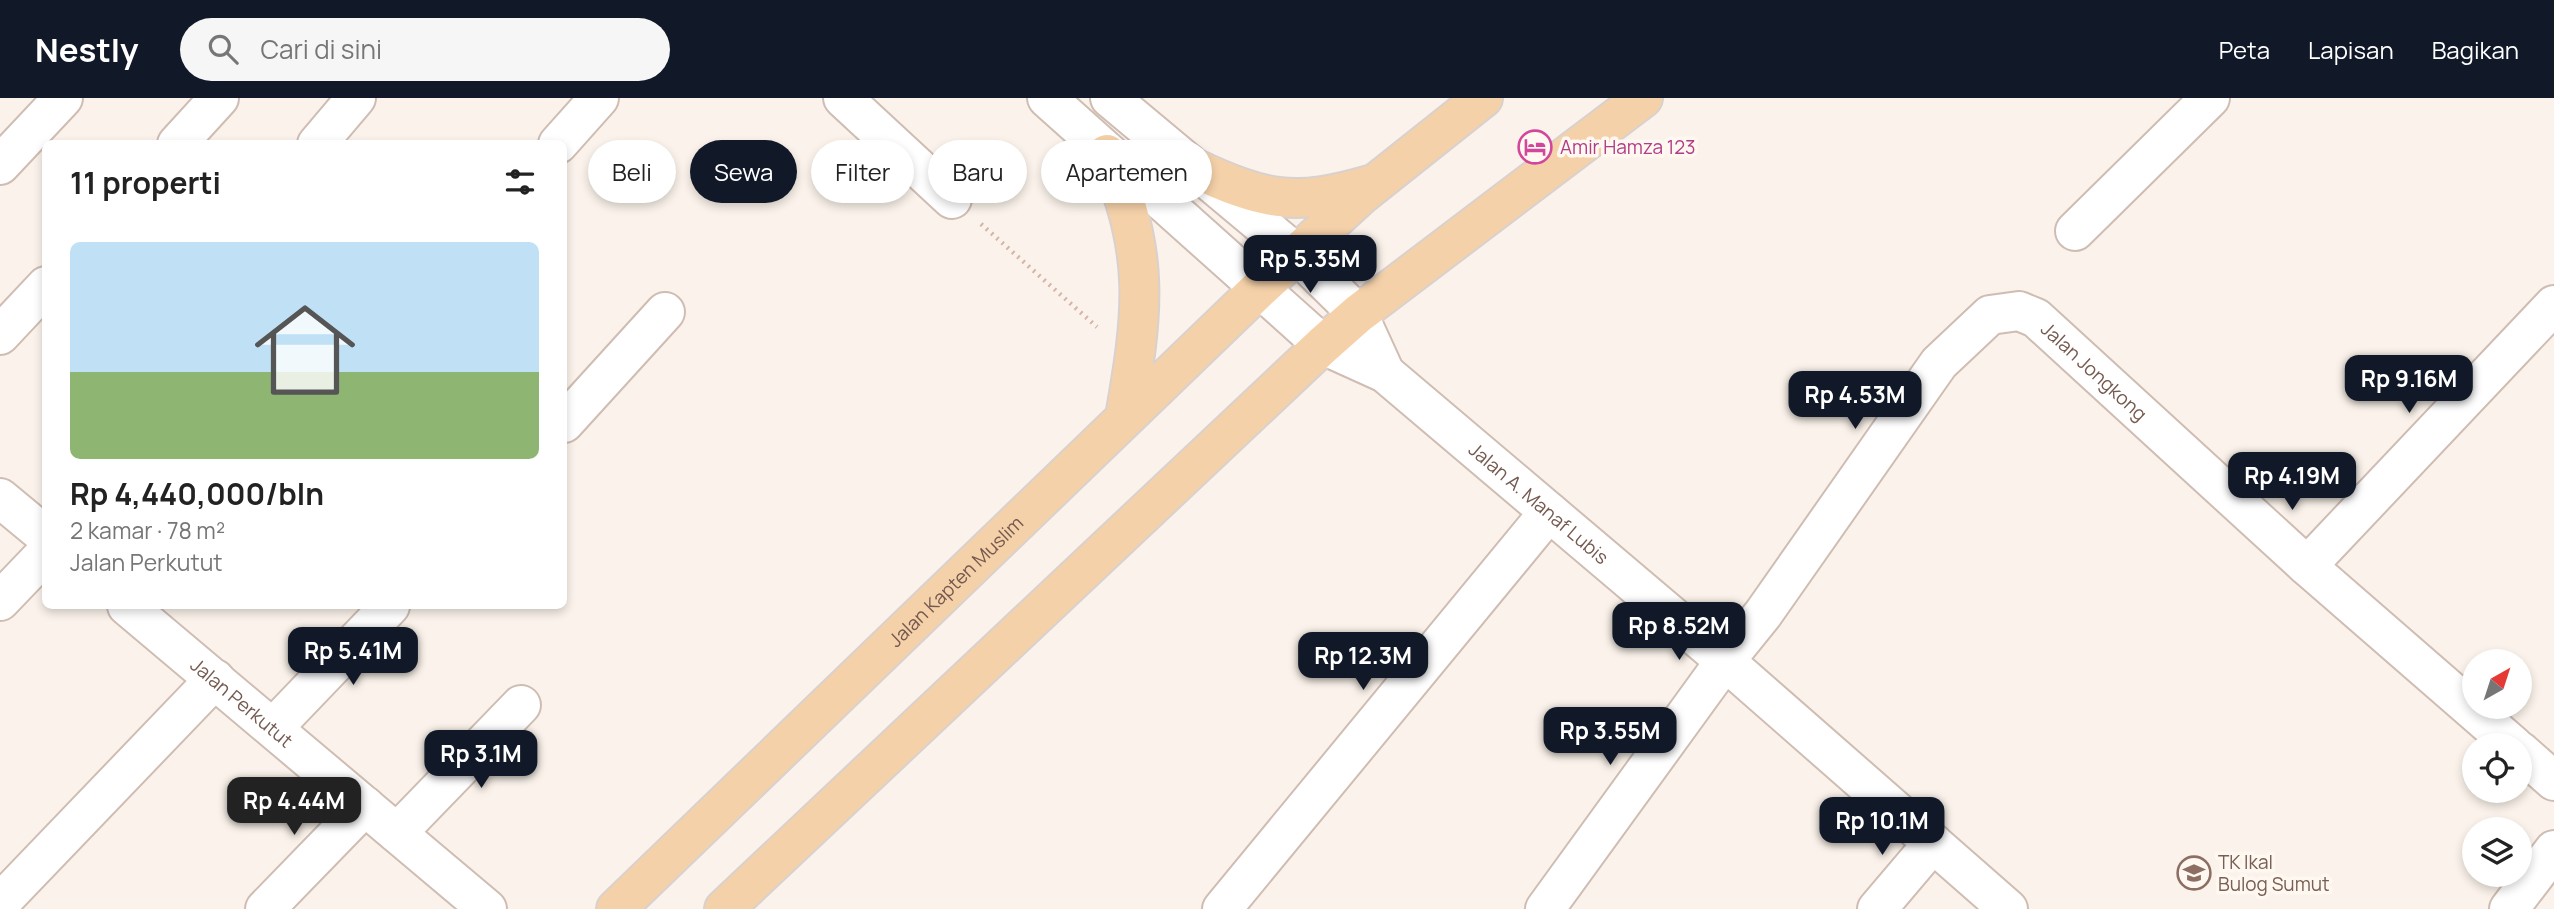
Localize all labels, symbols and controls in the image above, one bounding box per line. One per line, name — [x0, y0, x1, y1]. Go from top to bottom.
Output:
search box — [180, 18, 670, 81]
text: Nestly — [35, 27, 138, 72]
icon: search — [204, 30, 242, 68]
text: Cari di sini — [260, 31, 382, 67]
text: Peta — [2219, 33, 2270, 66]
text: Lapisan — [2308, 33, 2394, 66]
text: Bagikan — [2432, 33, 2519, 66]
hotel icon: Amir Hamza 123 — [1516, 128, 1554, 166]
place label: Amir Hamza 123 — [1560, 134, 1696, 160]
chip: Beli — [588, 140, 676, 203]
chip: Sewa — [690, 140, 797, 203]
chip: Filter — [811, 140, 914, 203]
chip: Baru — [928, 140, 1027, 203]
chip: Apartemen — [1041, 140, 1212, 203]
text: 11 properti — [70, 162, 221, 203]
icon: filters — [501, 163, 539, 201]
pin: Rp 5.35M — [1238, 236, 1382, 295]
text: Rp 5.35M — [1260, 242, 1360, 274]
icon: home — [242, 287, 368, 413]
street label: Jalan Jongkong — [2036, 316, 2153, 426]
pin: Rp 9.16M — [2337, 356, 2481, 415]
text: Rp 9.16M — [2361, 362, 2457, 394]
pin: Rp 4.53M — [1783, 372, 1927, 431]
text: Rp 4.53M — [1805, 378, 1905, 410]
street label: Jalan A. Manaf Lubis — [1463, 437, 1614, 570]
pin: Rp 4.19M — [2220, 452, 2364, 512]
text: Rp 4.19M — [2244, 459, 2340, 491]
text: Rp 4,440,000/bln — [70, 473, 324, 514]
street label: Jalan Kapten Muslim — [883, 510, 1029, 653]
text: 2 kamar · 78 m² — [70, 514, 225, 546]
text: Jalan Perkutut — [70, 546, 223, 578]
pin: Rp 8.52M — [1607, 602, 1751, 662]
text: Rp 8.52M — [1628, 609, 1730, 641]
pin: Rp 5.41M — [281, 628, 425, 687]
pin: Rp 12.3M — [1291, 632, 1435, 692]
text: Rp 5.41M — [304, 634, 402, 666]
text: Rp 12.3M — [1314, 639, 1412, 671]
north arrow — [2462, 649, 2532, 719]
map controls — [2462, 649, 2532, 887]
street label: Jalan Perkutut — [185, 652, 298, 753]
pin: Rp 3.55M — [1538, 708, 1682, 767]
text: Rp 3.55M — [1560, 714, 1660, 746]
pin: Rp 3.1M — [416, 730, 546, 790]
button: locate — [2462, 733, 2532, 803]
text: Rp 3.1M — [440, 737, 522, 769]
pin: Rp 4.44M — [222, 778, 366, 837]
text: Rp 4.44M — [243, 784, 345, 816]
pin: Rp 10.1M — [1810, 798, 1954, 857]
text: Rp 10.1M — [1835, 804, 1929, 836]
button: layers — [2462, 817, 2532, 887]
place label: TK Ikal Bulog Sumut — [2218, 849, 2330, 897]
school or university icon: TK Ikal Bulog Sumut — [2175, 854, 2213, 892]

